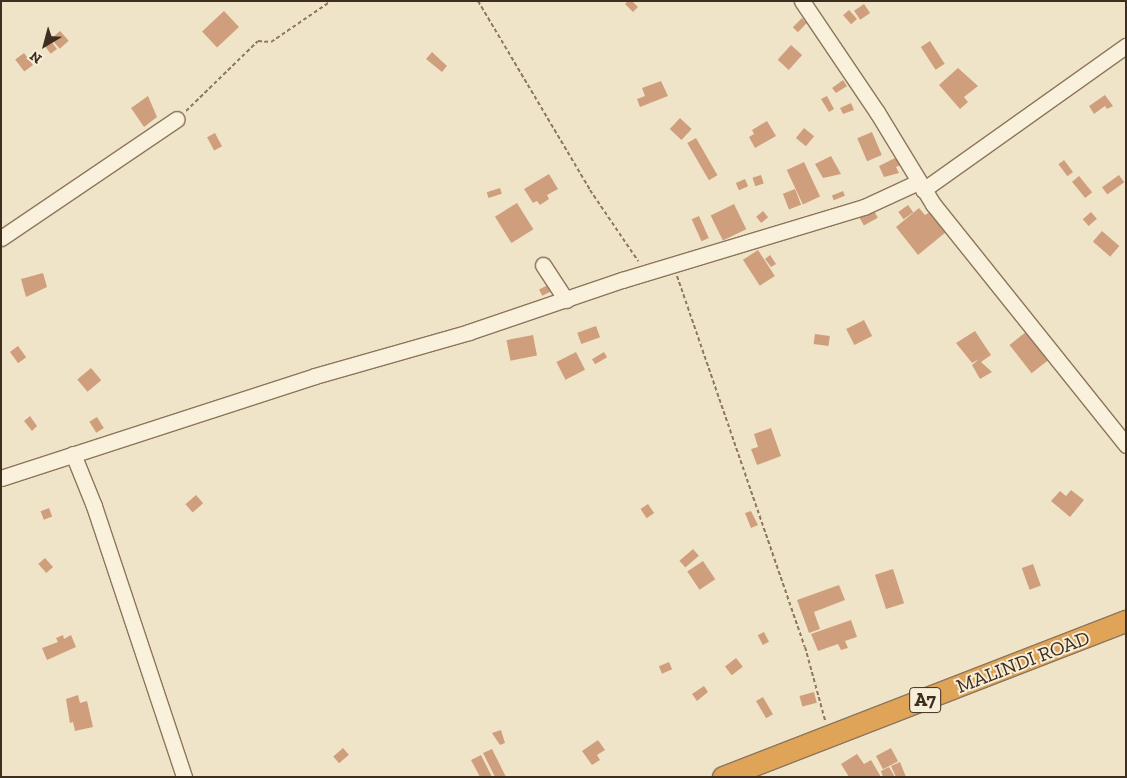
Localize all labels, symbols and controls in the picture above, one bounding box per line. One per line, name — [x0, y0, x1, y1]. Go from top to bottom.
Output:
north arrow — [20, 20, 70, 70]
text: N — [26, 47, 45, 67]
street label: MALINDI ROAD — [953, 626, 1093, 698]
road number: A7 — [909, 684, 941, 716]

